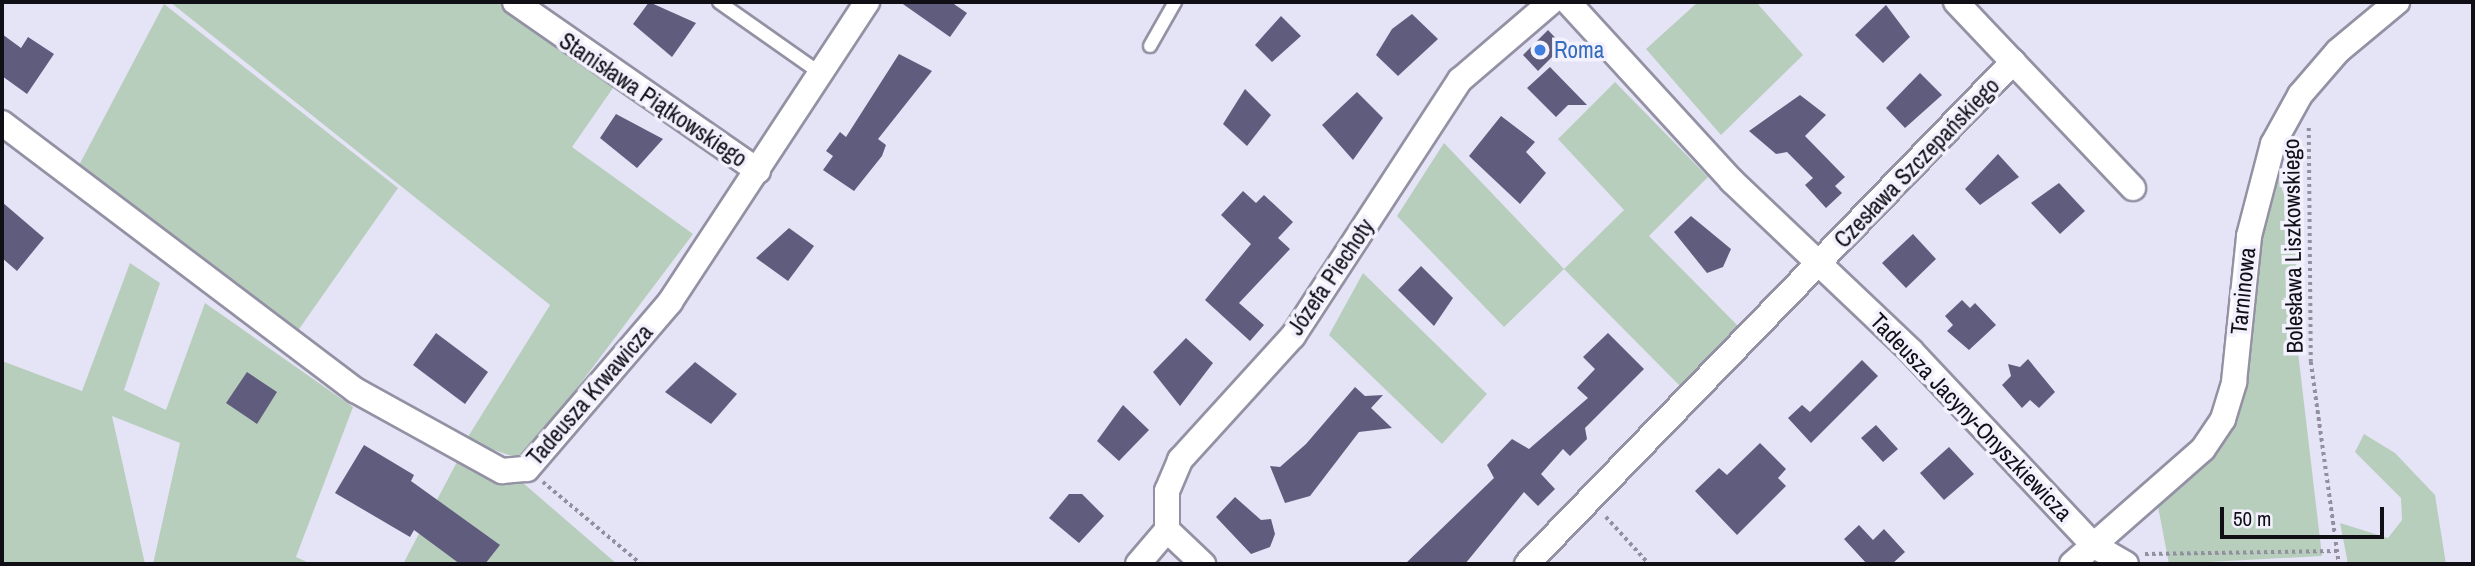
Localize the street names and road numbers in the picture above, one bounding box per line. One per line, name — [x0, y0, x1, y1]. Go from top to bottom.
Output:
street label: Stanisława Piątkowskiego — [554, 27, 752, 173]
street label: Czesława Szczepańskiego — [1829, 72, 2005, 254]
street label: Bolesława Liszkowskiego — [2277, 138, 2309, 354]
street label: Józefa Piechoty — [1282, 214, 1380, 340]
street label: Tarninowa — [2225, 246, 2261, 336]
street label: Tadeusza Jacyny-Onyszkiewicza — [1864, 307, 2078, 527]
street label: Tadeusza Krwawicza — [521, 319, 659, 471]

